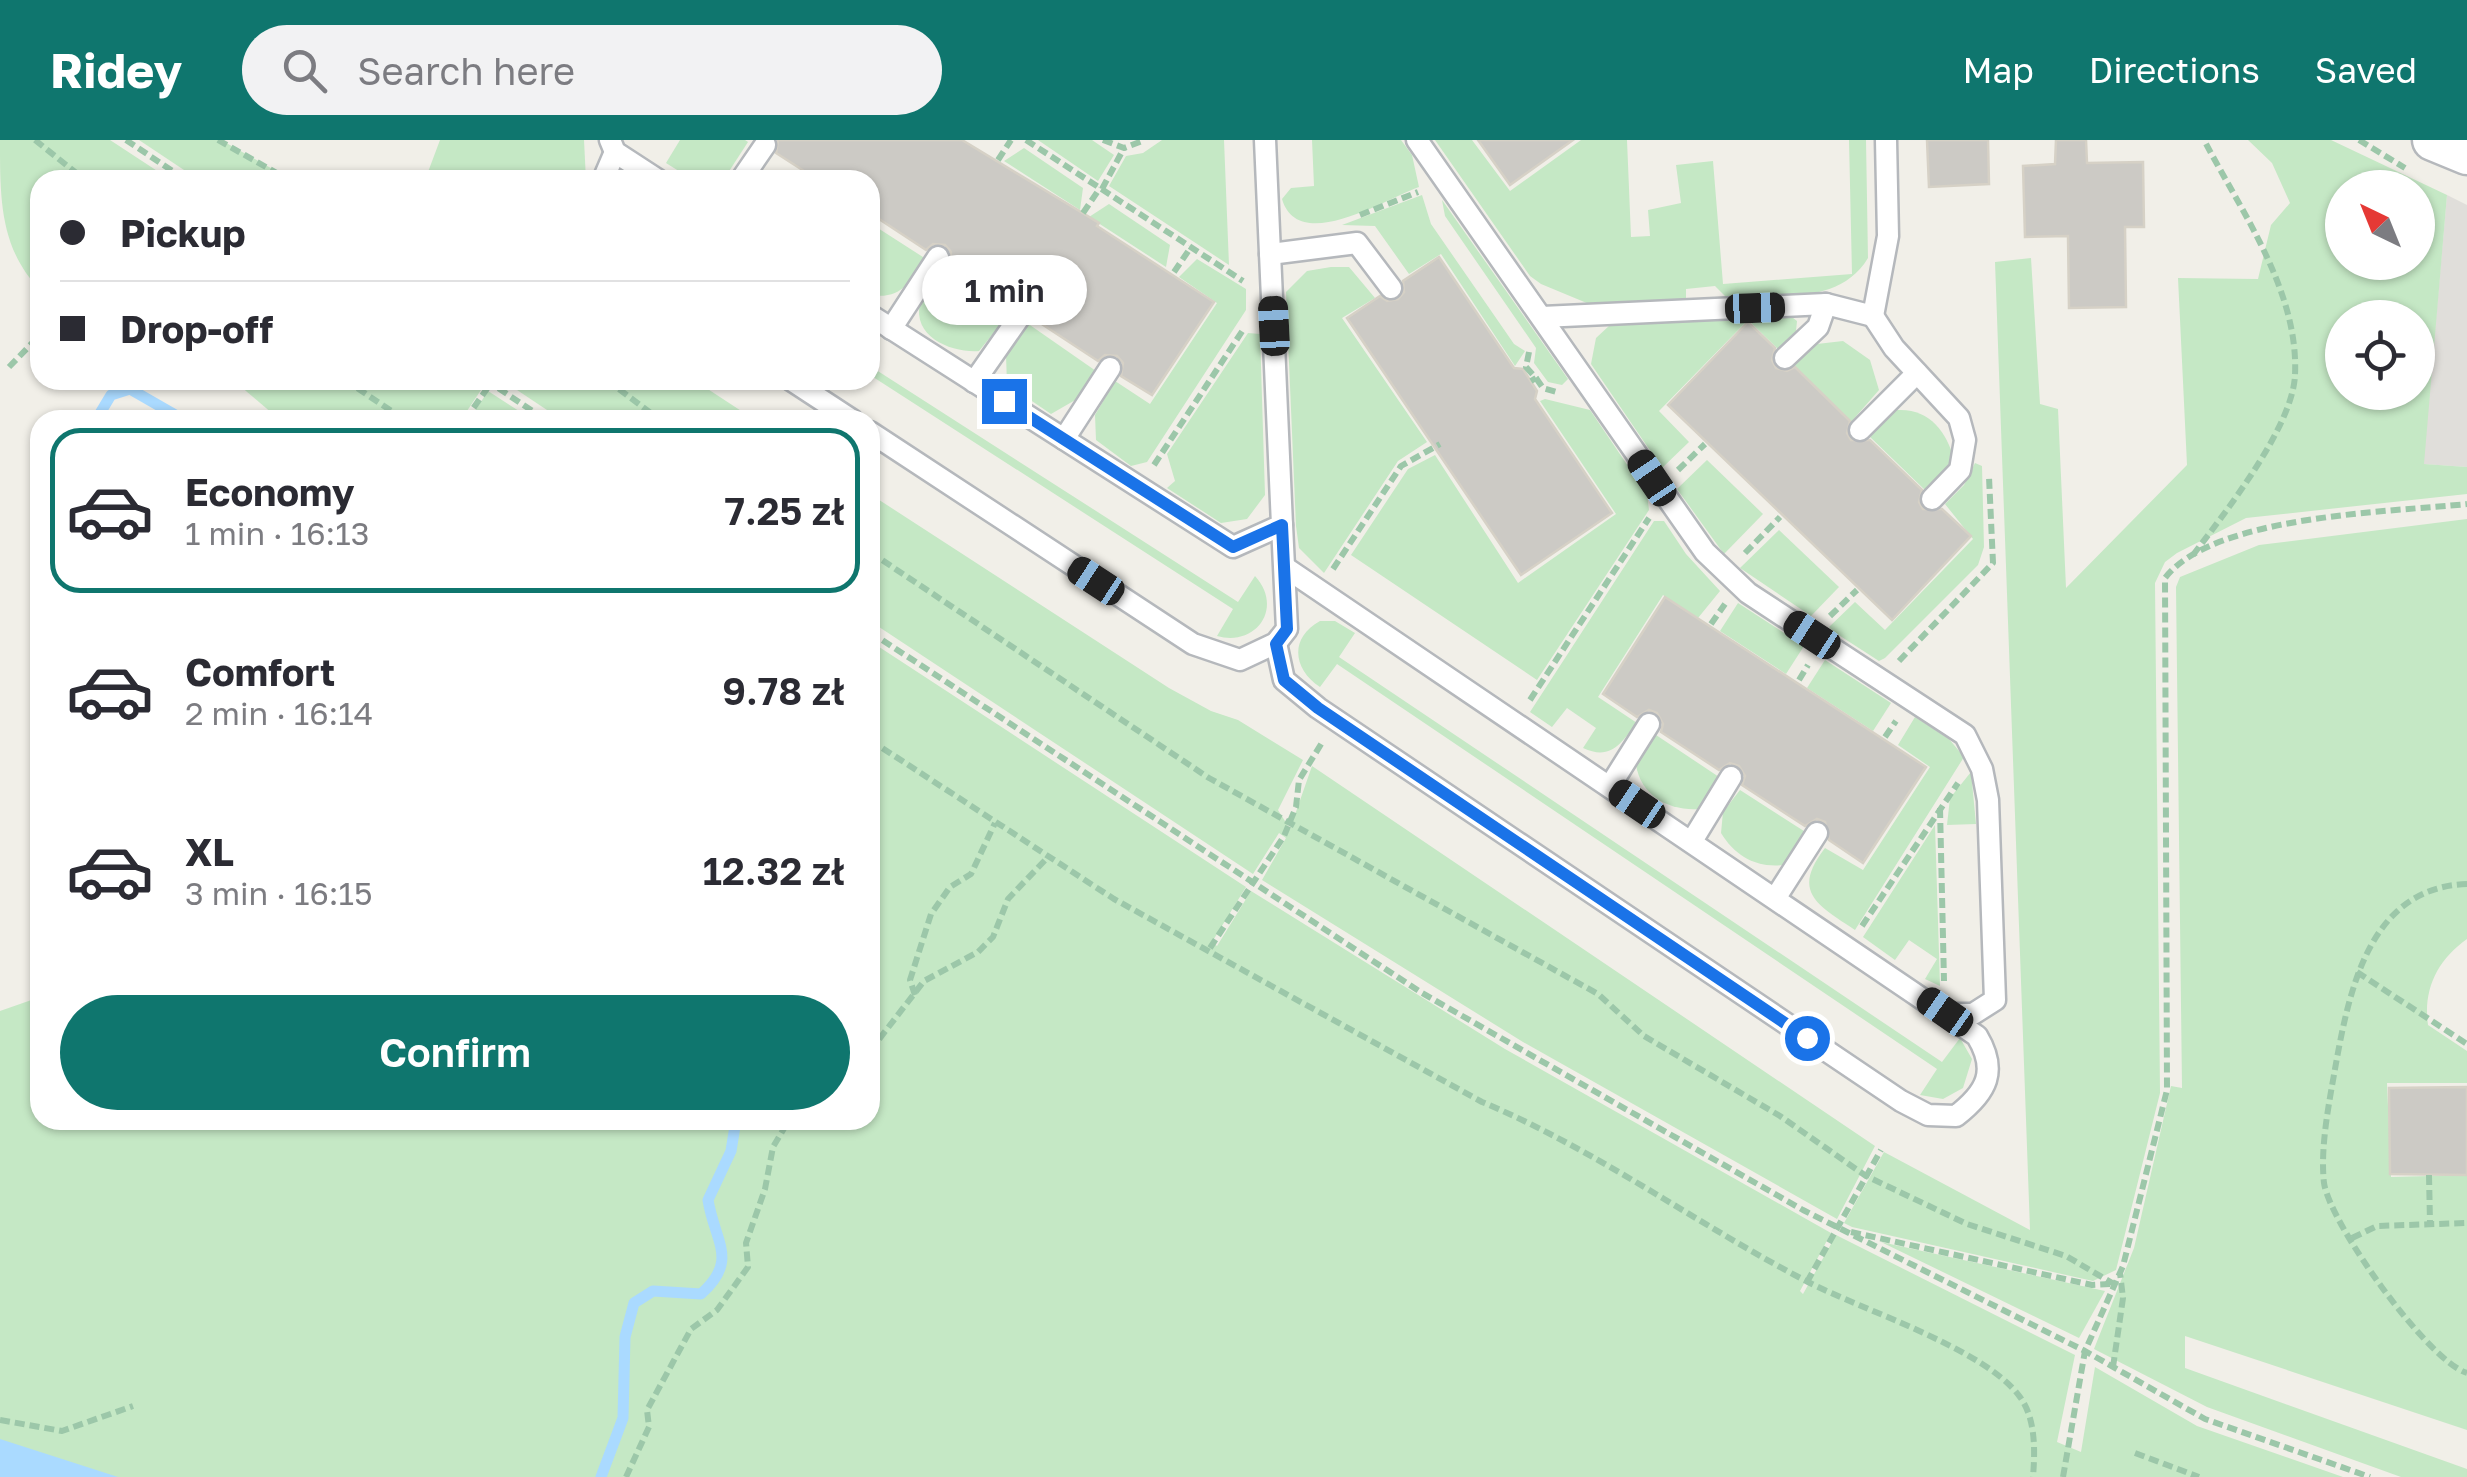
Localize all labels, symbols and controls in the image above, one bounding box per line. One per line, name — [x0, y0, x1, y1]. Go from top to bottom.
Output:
search box — [242, 25, 942, 115]
text: Ridey — [50, 41, 182, 99]
icon: search — [277, 43, 332, 98]
text: Search here — [357, 48, 575, 93]
text: Map — [1962, 49, 2034, 91]
text: Directions — [2089, 49, 2260, 91]
text: Saved — [2315, 49, 2417, 91]
north arrow — [2325, 170, 2435, 280]
map controls — [2325, 170, 2435, 410]
text: Pickup — [120, 210, 246, 255]
callout: 1 min — [922, 256, 1086, 326]
text: 1 min — [964, 271, 1045, 309]
car — [1724, 292, 1786, 324]
car — [1257, 295, 1291, 357]
button: locate — [2325, 300, 2435, 410]
text: Drop-off — [120, 306, 273, 351]
route end — [982, 379, 1027, 424]
car — [1623, 445, 1681, 511]
icon: car — [65, 466, 155, 556]
text: Economy — [185, 469, 354, 514]
text: 7.25 zł — [724, 488, 845, 533]
text: 1 min · 16:13 — [185, 514, 369, 552]
car — [1063, 552, 1129, 610]
car — [1779, 606, 1845, 664]
icon: car — [65, 646, 155, 736]
text: Comfort — [185, 649, 335, 694]
text: 9.78 zł — [722, 668, 845, 713]
text: 2 min · 16:14 — [185, 694, 373, 732]
car — [1604, 775, 1670, 833]
icon: car — [65, 826, 155, 916]
text: XL — [185, 829, 234, 874]
text: 12.32 zł — [703, 848, 845, 893]
text: 3 min · 16:15 — [185, 874, 372, 912]
car — [1912, 983, 1978, 1041]
button: Confirm — [60, 995, 850, 1110]
route start — [1785, 1016, 1830, 1061]

